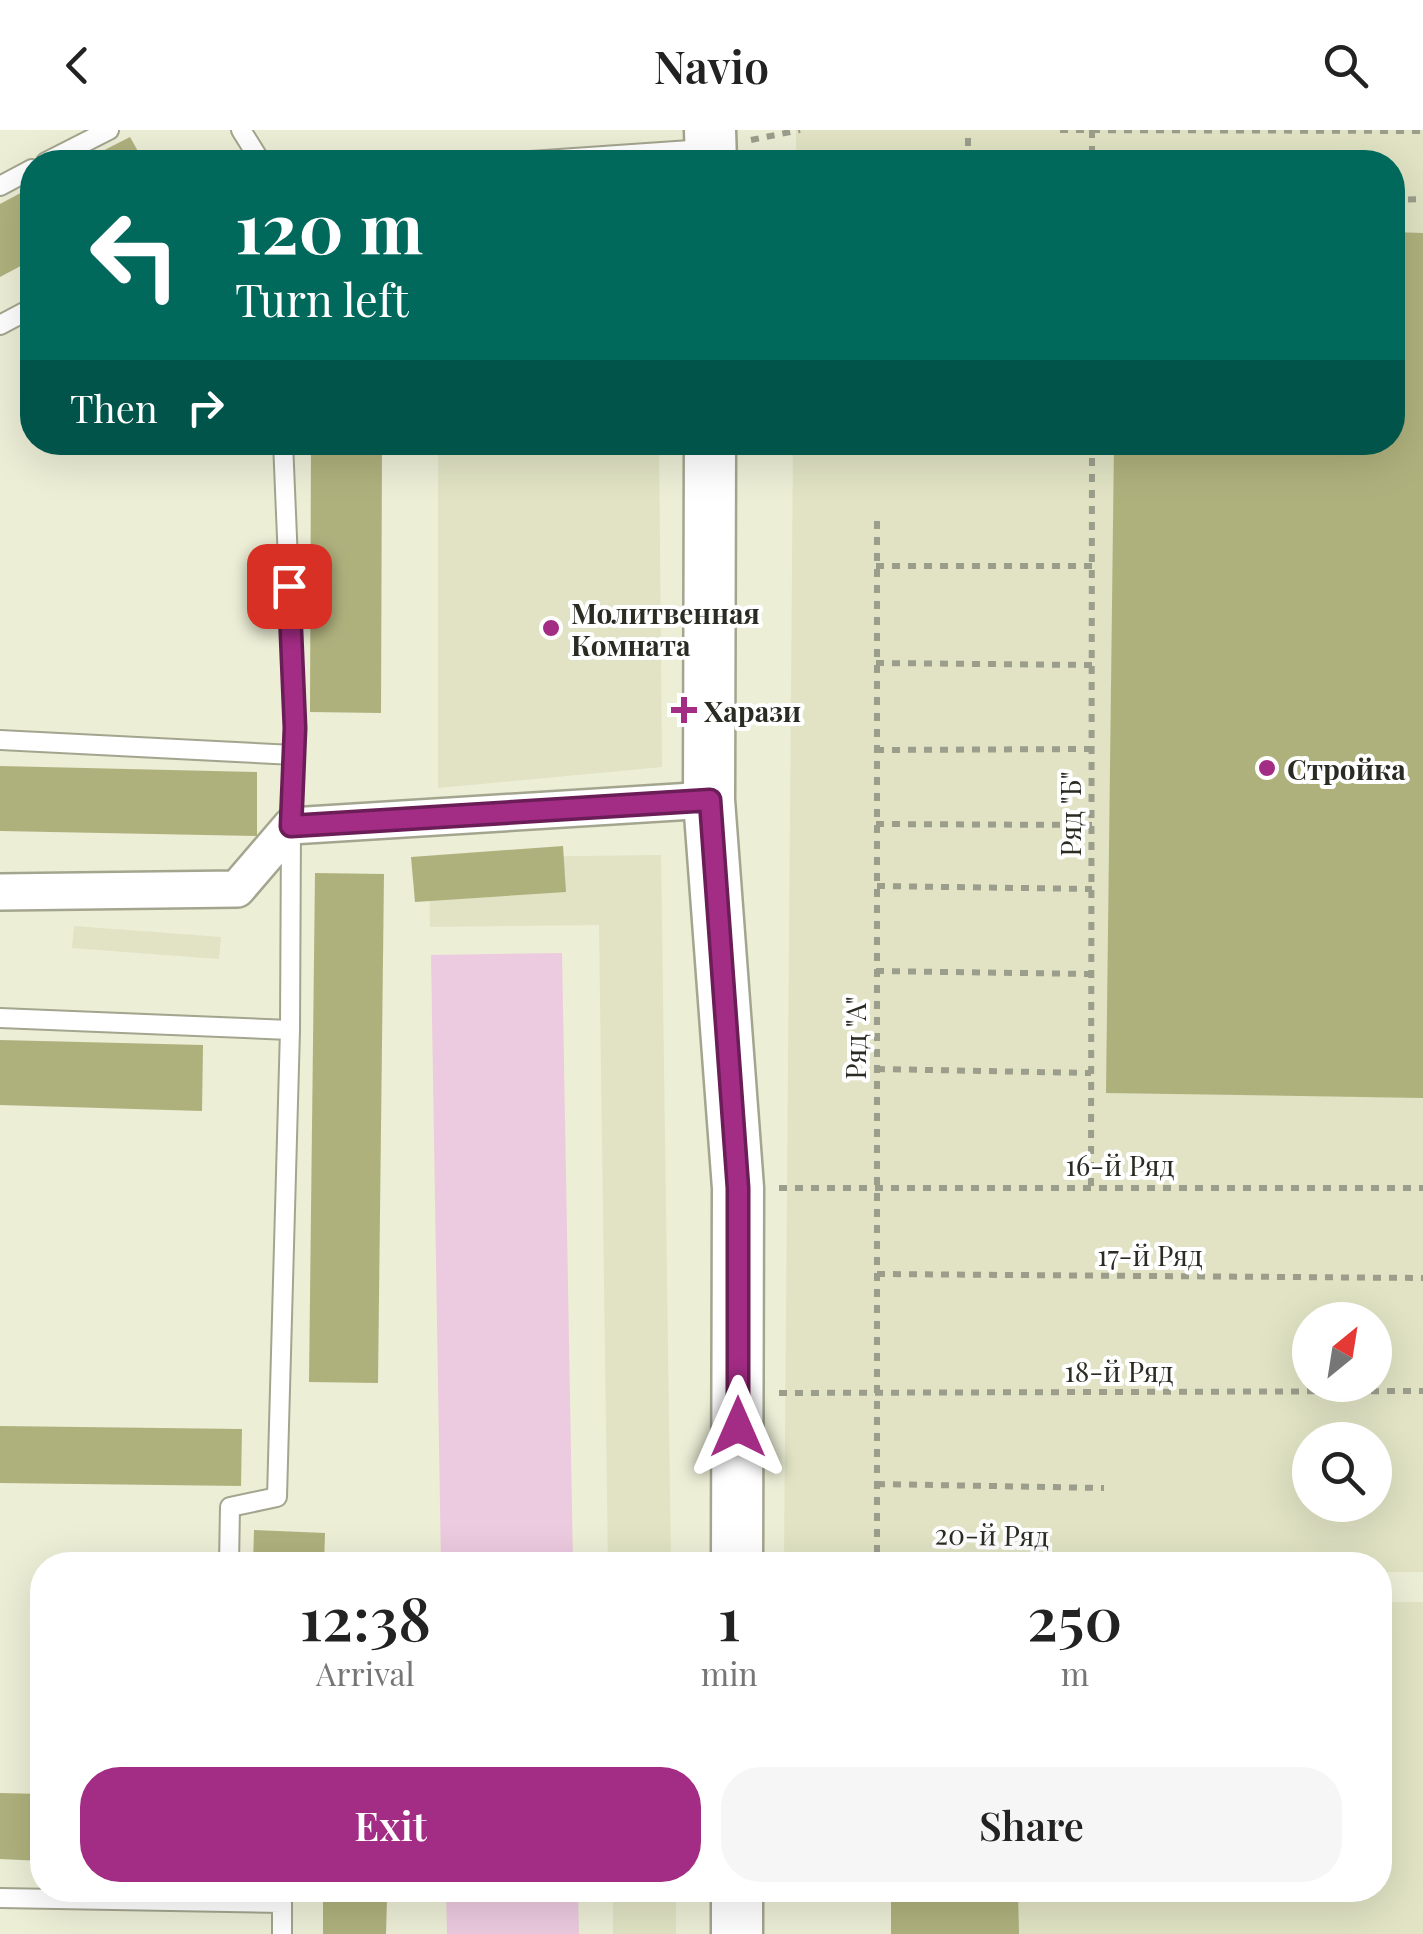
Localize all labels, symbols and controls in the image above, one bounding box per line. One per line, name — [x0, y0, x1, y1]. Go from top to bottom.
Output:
text: Navio — [654, 35, 769, 95]
icon: back — [50, 38, 105, 93]
icon: search — [1318, 38, 1373, 93]
text: 120 m — [235, 178, 423, 272]
icon: left — [70, 190, 200, 320]
text: Turn left — [235, 268, 409, 328]
icon: right — [178, 380, 233, 435]
text: Then — [70, 382, 158, 433]
pin — [247, 544, 332, 629]
icon: arrive — [262, 559, 317, 614]
place label: Молитвенная Комната — [571, 594, 760, 663]
marker: Молитвенная Комната — [540, 617, 562, 639]
place label: Харази — [704, 692, 801, 729]
marker: Харази — [673, 699, 695, 721]
place label: Стройка — [1287, 750, 1406, 787]
marker: Стройка — [1256, 757, 1278, 779]
street label: Ряд "Б" — [1051, 771, 1088, 857]
street label: Ряд "А" — [836, 996, 873, 1080]
street label: 16-й Ряд — [1065, 1146, 1175, 1183]
street label: 17-й Ряд — [1097, 1236, 1203, 1273]
north arrow — [1292, 1302, 1392, 1402]
map controls — [1292, 1302, 1392, 1522]
street label: 18-й Ряд — [1064, 1352, 1174, 1389]
position arrow — [686, 1375, 790, 1479]
button: search — [1292, 1422, 1392, 1522]
street label: 20-й Ряд — [934, 1515, 1050, 1554]
text: 12:38 — [300, 1576, 431, 1656]
text: 1 — [718, 1576, 741, 1656]
text: 250 — [1027, 1576, 1122, 1656]
text: Arrival — [316, 1651, 415, 1694]
text: min — [701, 1651, 758, 1694]
text: m — [1061, 1651, 1089, 1694]
button: Exit — [80, 1767, 701, 1882]
button: Share — [721, 1767, 1342, 1882]

